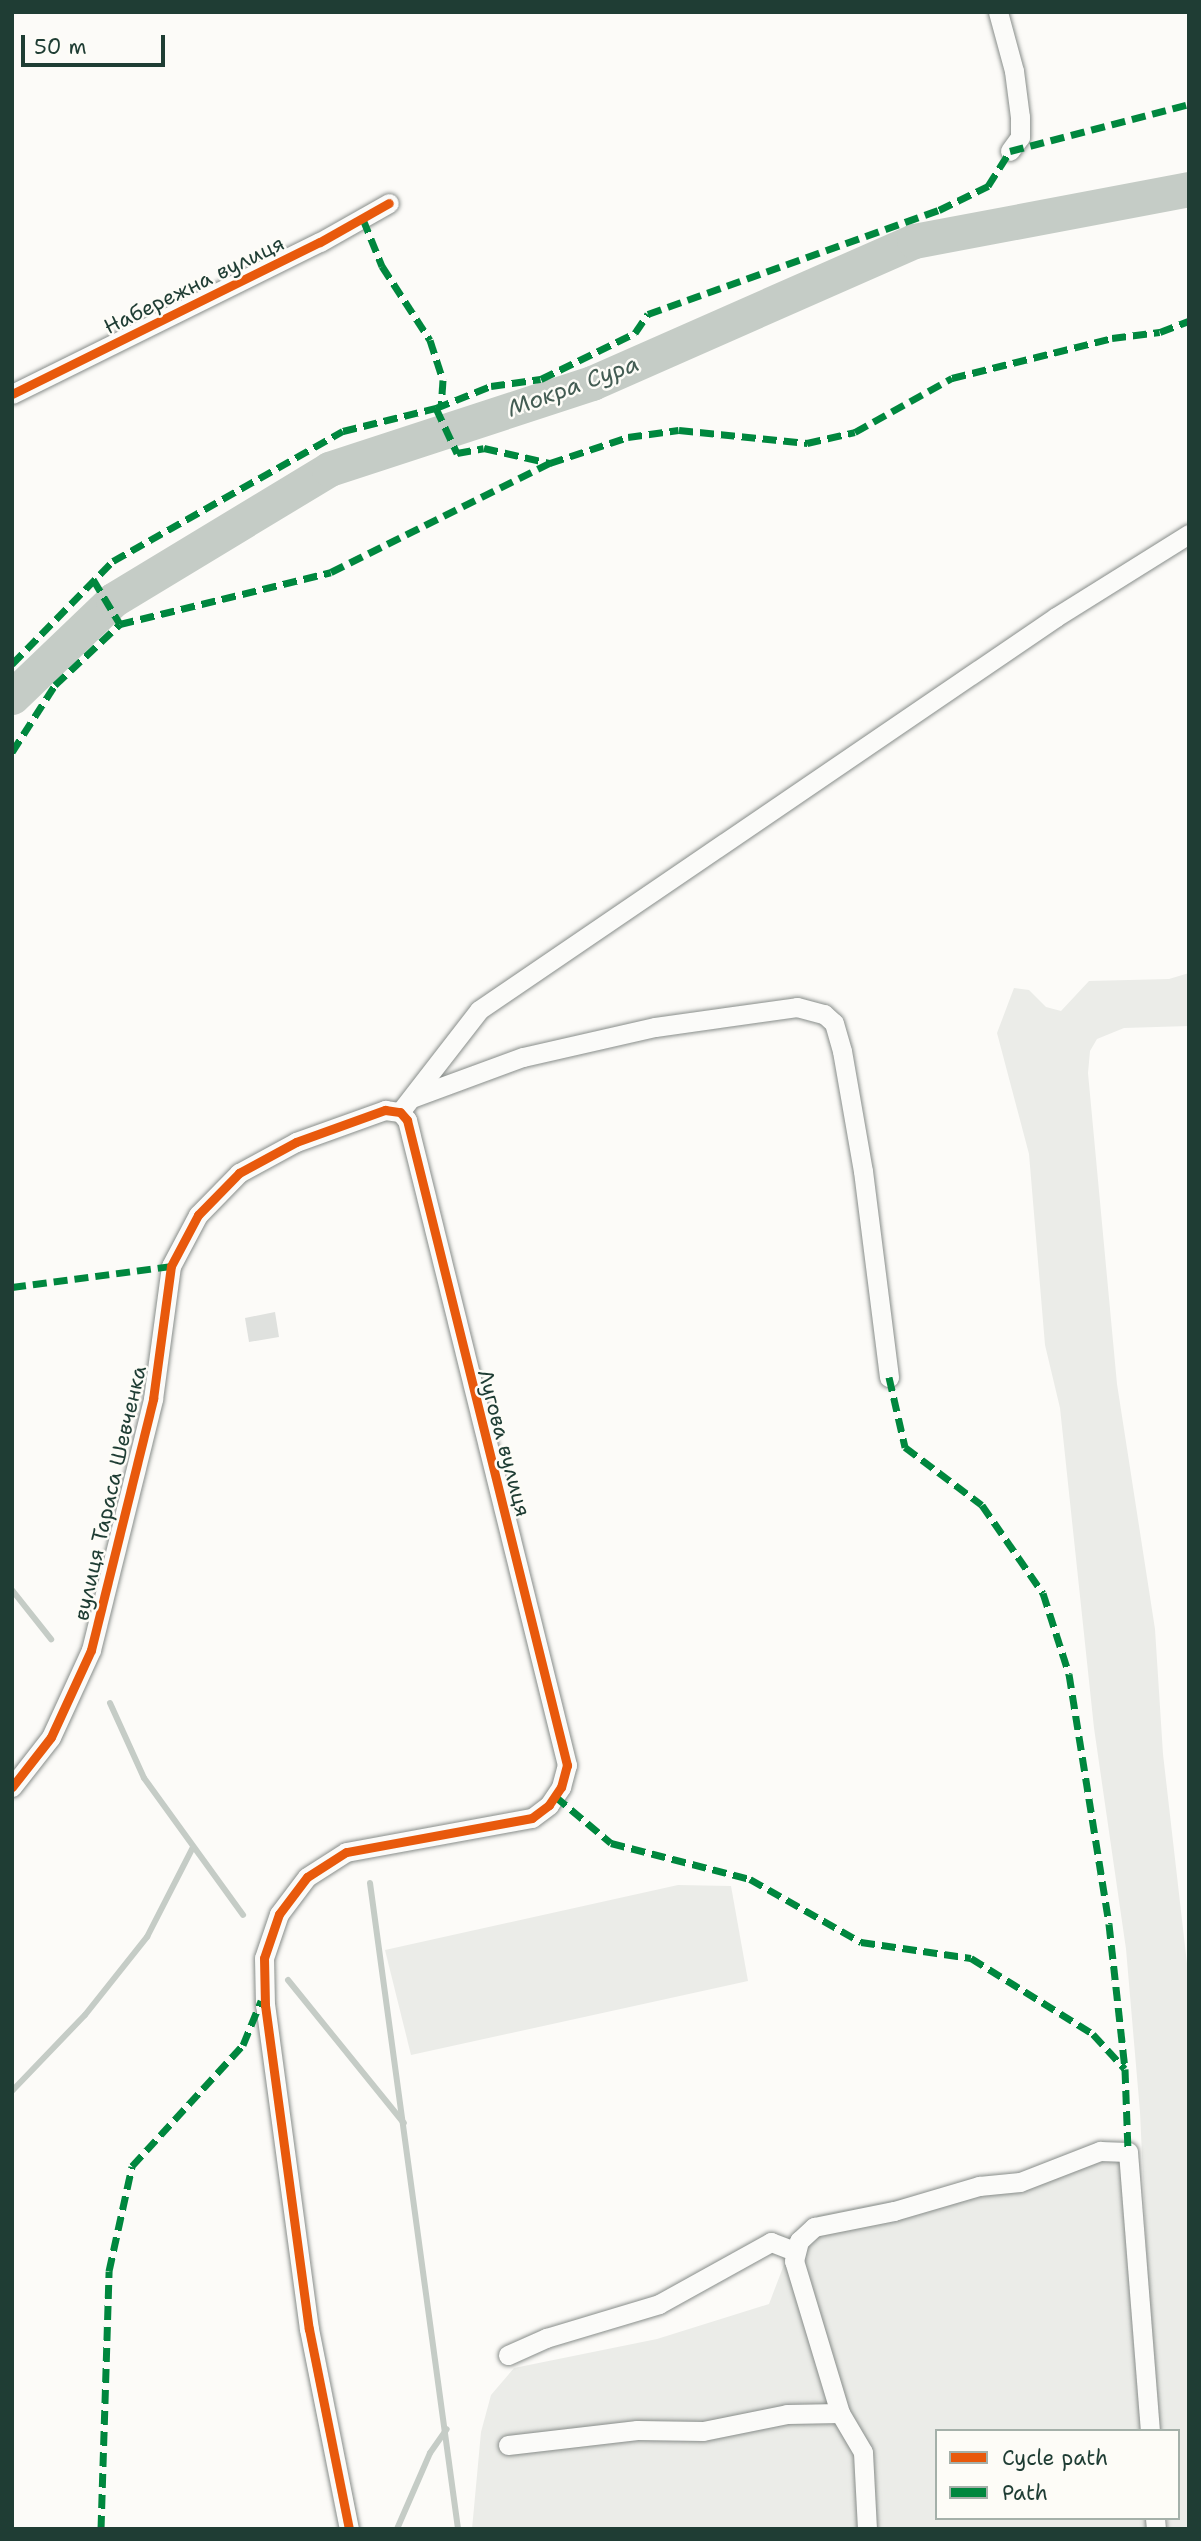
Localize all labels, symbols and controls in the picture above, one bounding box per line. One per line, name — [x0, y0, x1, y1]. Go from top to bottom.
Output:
scale bar — [24, 21, 168, 65]
text: 50 m — [34, 33, 87, 61]
street label: Набережна вулиця — [100, 230, 288, 340]
water label: Мокра Сура — [503, 349, 643, 423]
street label: вулиця Тараса Шевченка — [68, 1363, 152, 1623]
street label: Лугова вулиця — [472, 1367, 536, 1519]
legend — [935, 2429, 1180, 2520]
text: Cycle path — [1002, 2444, 1108, 2472]
text: Path — [1002, 2479, 1048, 2507]

